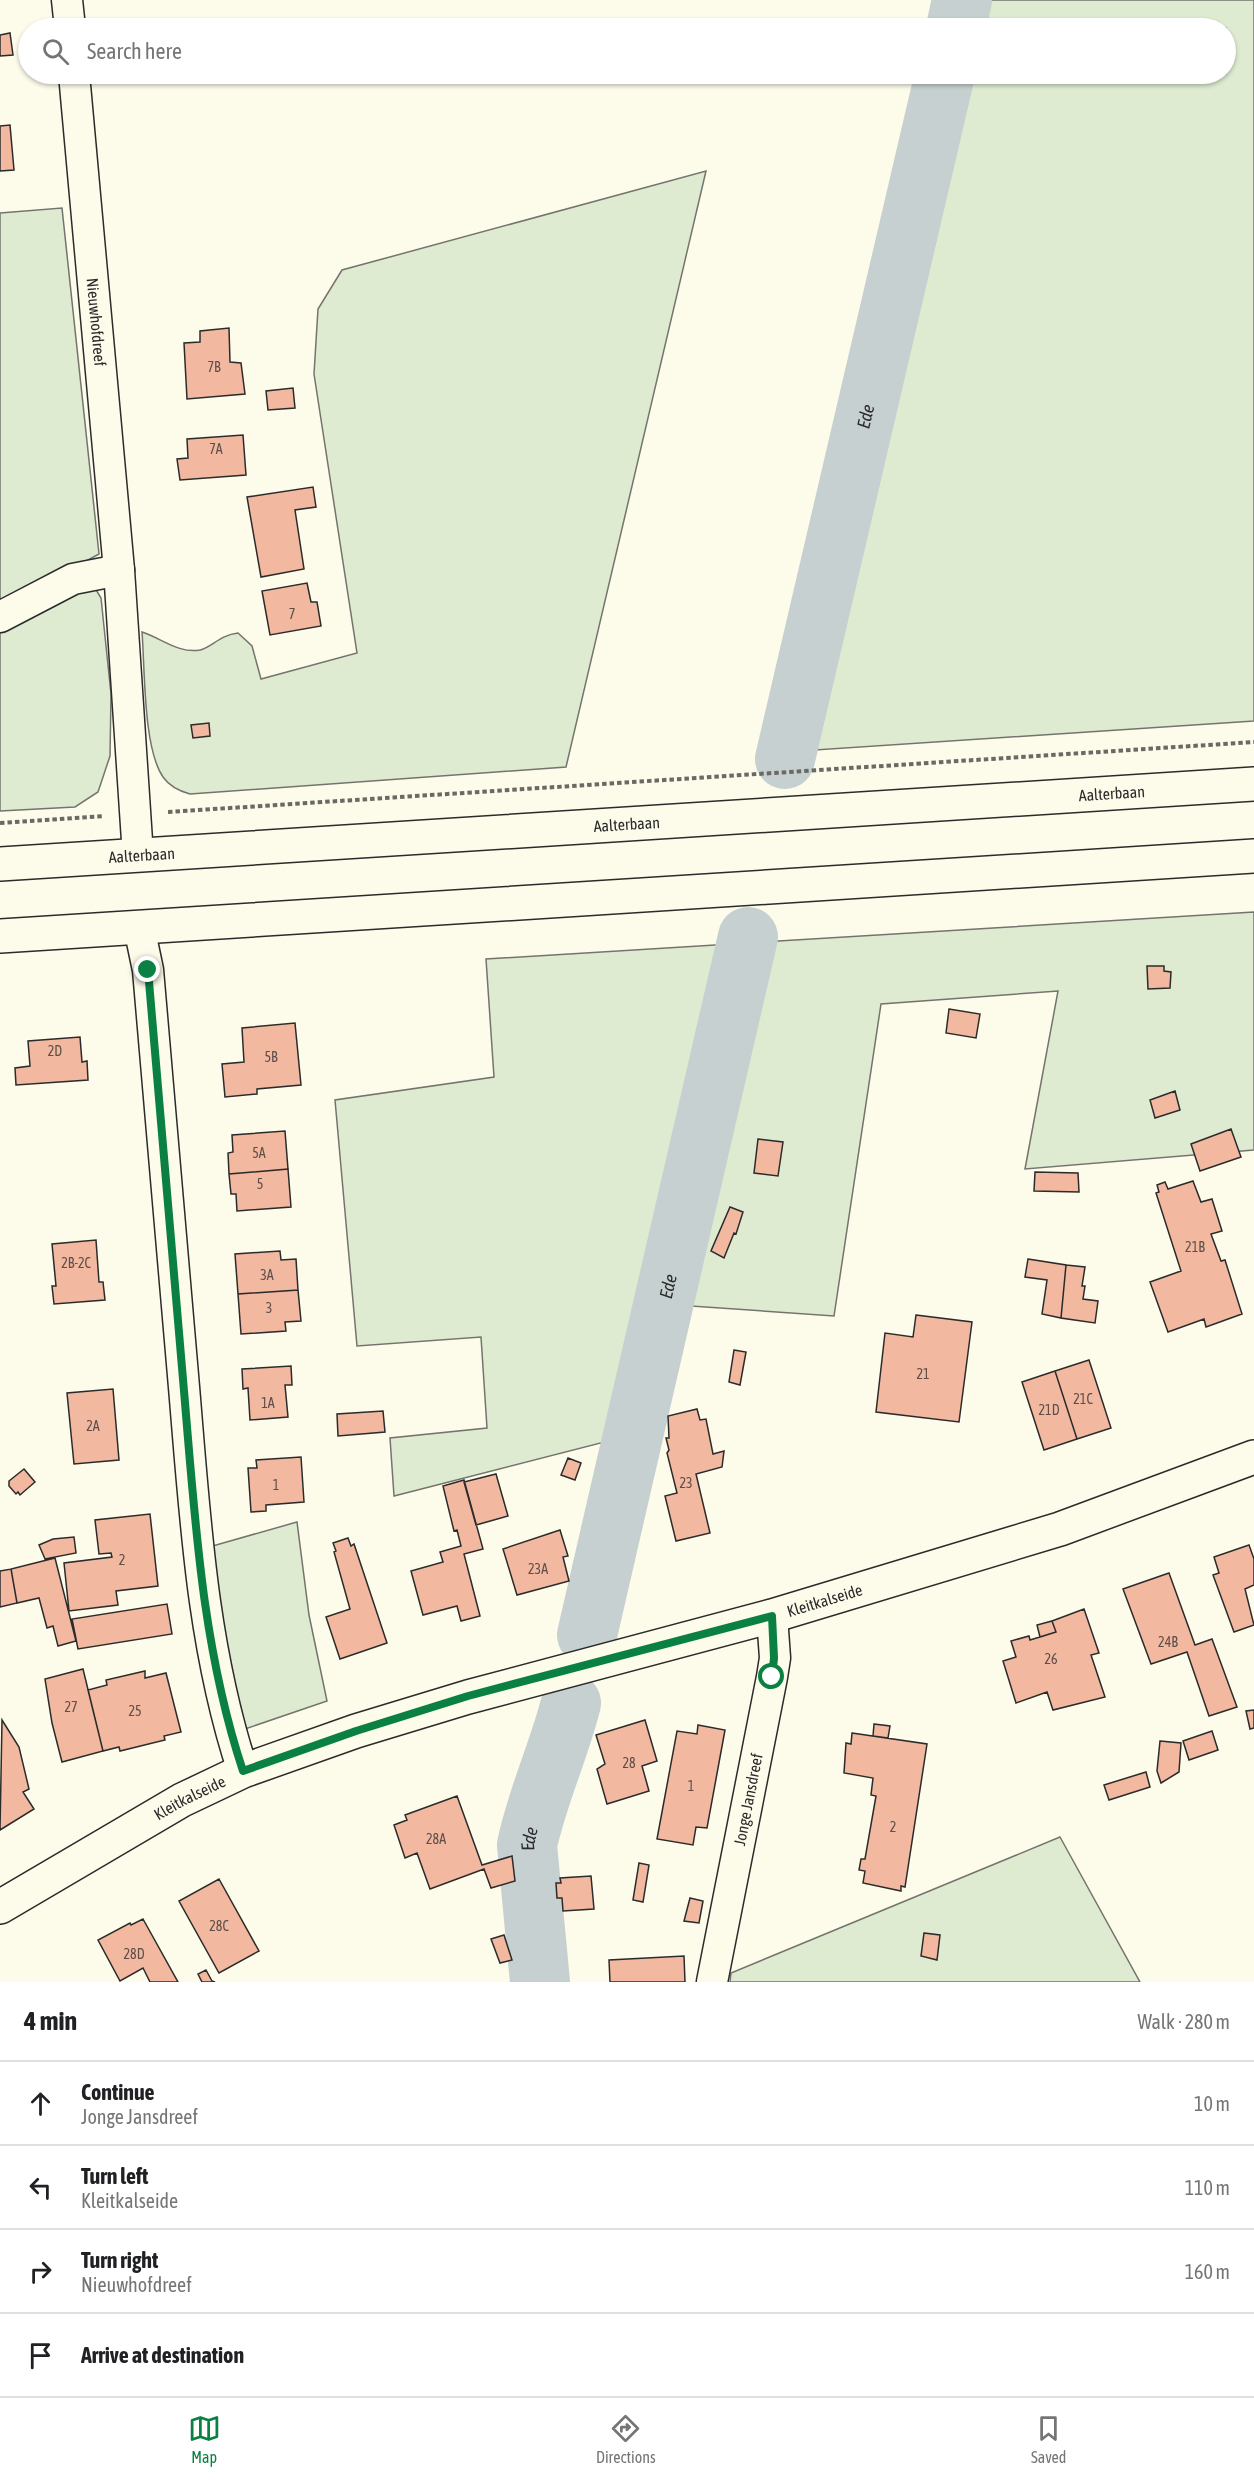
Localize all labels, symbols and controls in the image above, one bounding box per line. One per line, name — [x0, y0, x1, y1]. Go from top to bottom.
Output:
search box — [18, 18, 1236, 84]
icon: search — [39, 35, 72, 68]
text: Search here — [87, 38, 182, 64]
street label: Nieuwhofdreef — [84, 277, 110, 368]
house number: 7B — [207, 359, 221, 375]
water label: Ede — [852, 402, 878, 430]
house number: 7A — [209, 441, 223, 457]
house number: 7 — [289, 606, 295, 622]
street label: Aalterbaan — [1078, 782, 1145, 804]
street label: Aalterbaan — [593, 813, 660, 835]
street label: Aalterbaan — [108, 844, 175, 866]
route end — [134, 956, 160, 982]
house number: 2D — [48, 1043, 62, 1059]
house number: 5B — [264, 1049, 278, 1065]
house number: 5A — [252, 1145, 266, 1161]
house number: 5 — [257, 1176, 263, 1192]
house number: 21B — [1185, 1239, 1205, 1255]
house number: 2B-2C — [61, 1255, 91, 1271]
house number: 3A — [260, 1267, 274, 1283]
water label: Ede — [654, 1272, 680, 1300]
house number: 3 — [266, 1300, 272, 1316]
house number: 21 — [916, 1366, 930, 1382]
house number: 21C — [1073, 1391, 1093, 1407]
house number: 1A — [261, 1395, 275, 1411]
house number: 21D — [1039, 1402, 1060, 1418]
house number: 2A — [86, 1418, 100, 1434]
house number: 23 — [679, 1475, 693, 1491]
house number: 1 — [273, 1477, 279, 1493]
house number: 2 — [119, 1552, 125, 1568]
house number: 23A — [528, 1561, 548, 1577]
street label: Kleitkalseide — [785, 1580, 864, 1620]
house number: 24B — [1158, 1634, 1178, 1650]
house number: 26 — [1044, 1651, 1058, 1667]
route start — [758, 1663, 784, 1689]
house number: 27 — [64, 1699, 78, 1715]
house number: 25 — [128, 1703, 142, 1719]
street label: Jonge Jansdreef — [730, 1751, 766, 1847]
house number: 28 — [622, 1755, 636, 1771]
street label: Kleitkalseide — [151, 1772, 228, 1823]
house number: 1 — [688, 1778, 694, 1794]
house number: 2 — [890, 1819, 896, 1835]
water label: Ede — [516, 1824, 541, 1852]
house number: 28A — [426, 1831, 446, 1847]
house number: 28C — [209, 1918, 229, 1934]
house number: 28D — [124, 1946, 145, 1962]
text: 4 min — [24, 2006, 77, 2036]
text: Walk · 280 m — [1138, 2010, 1230, 2033]
text: Continue — [81, 2079, 155, 2105]
icon: ahead — [24, 2087, 57, 2120]
text: 10 m — [1194, 2092, 1230, 2115]
text: Jonge Jansdreef — [81, 2105, 198, 2128]
text: Turn left — [81, 2163, 148, 2189]
icon: left — [24, 2171, 57, 2204]
text: 110 m — [1185, 2176, 1230, 2199]
text: Kleitkalseide — [81, 2189, 178, 2212]
text: Turn right — [81, 2247, 158, 2273]
icon: right — [24, 2255, 57, 2288]
text: 160 m — [1185, 2260, 1230, 2283]
text: Nieuwhofdreef — [81, 2273, 192, 2296]
icon: arrive — [24, 2339, 57, 2372]
text: Arrive at destination — [81, 2342, 244, 2368]
tab: Map — [188, 2412, 221, 2466]
tab: Directions — [596, 2412, 656, 2466]
tab: Saved — [1031, 2412, 1066, 2466]

